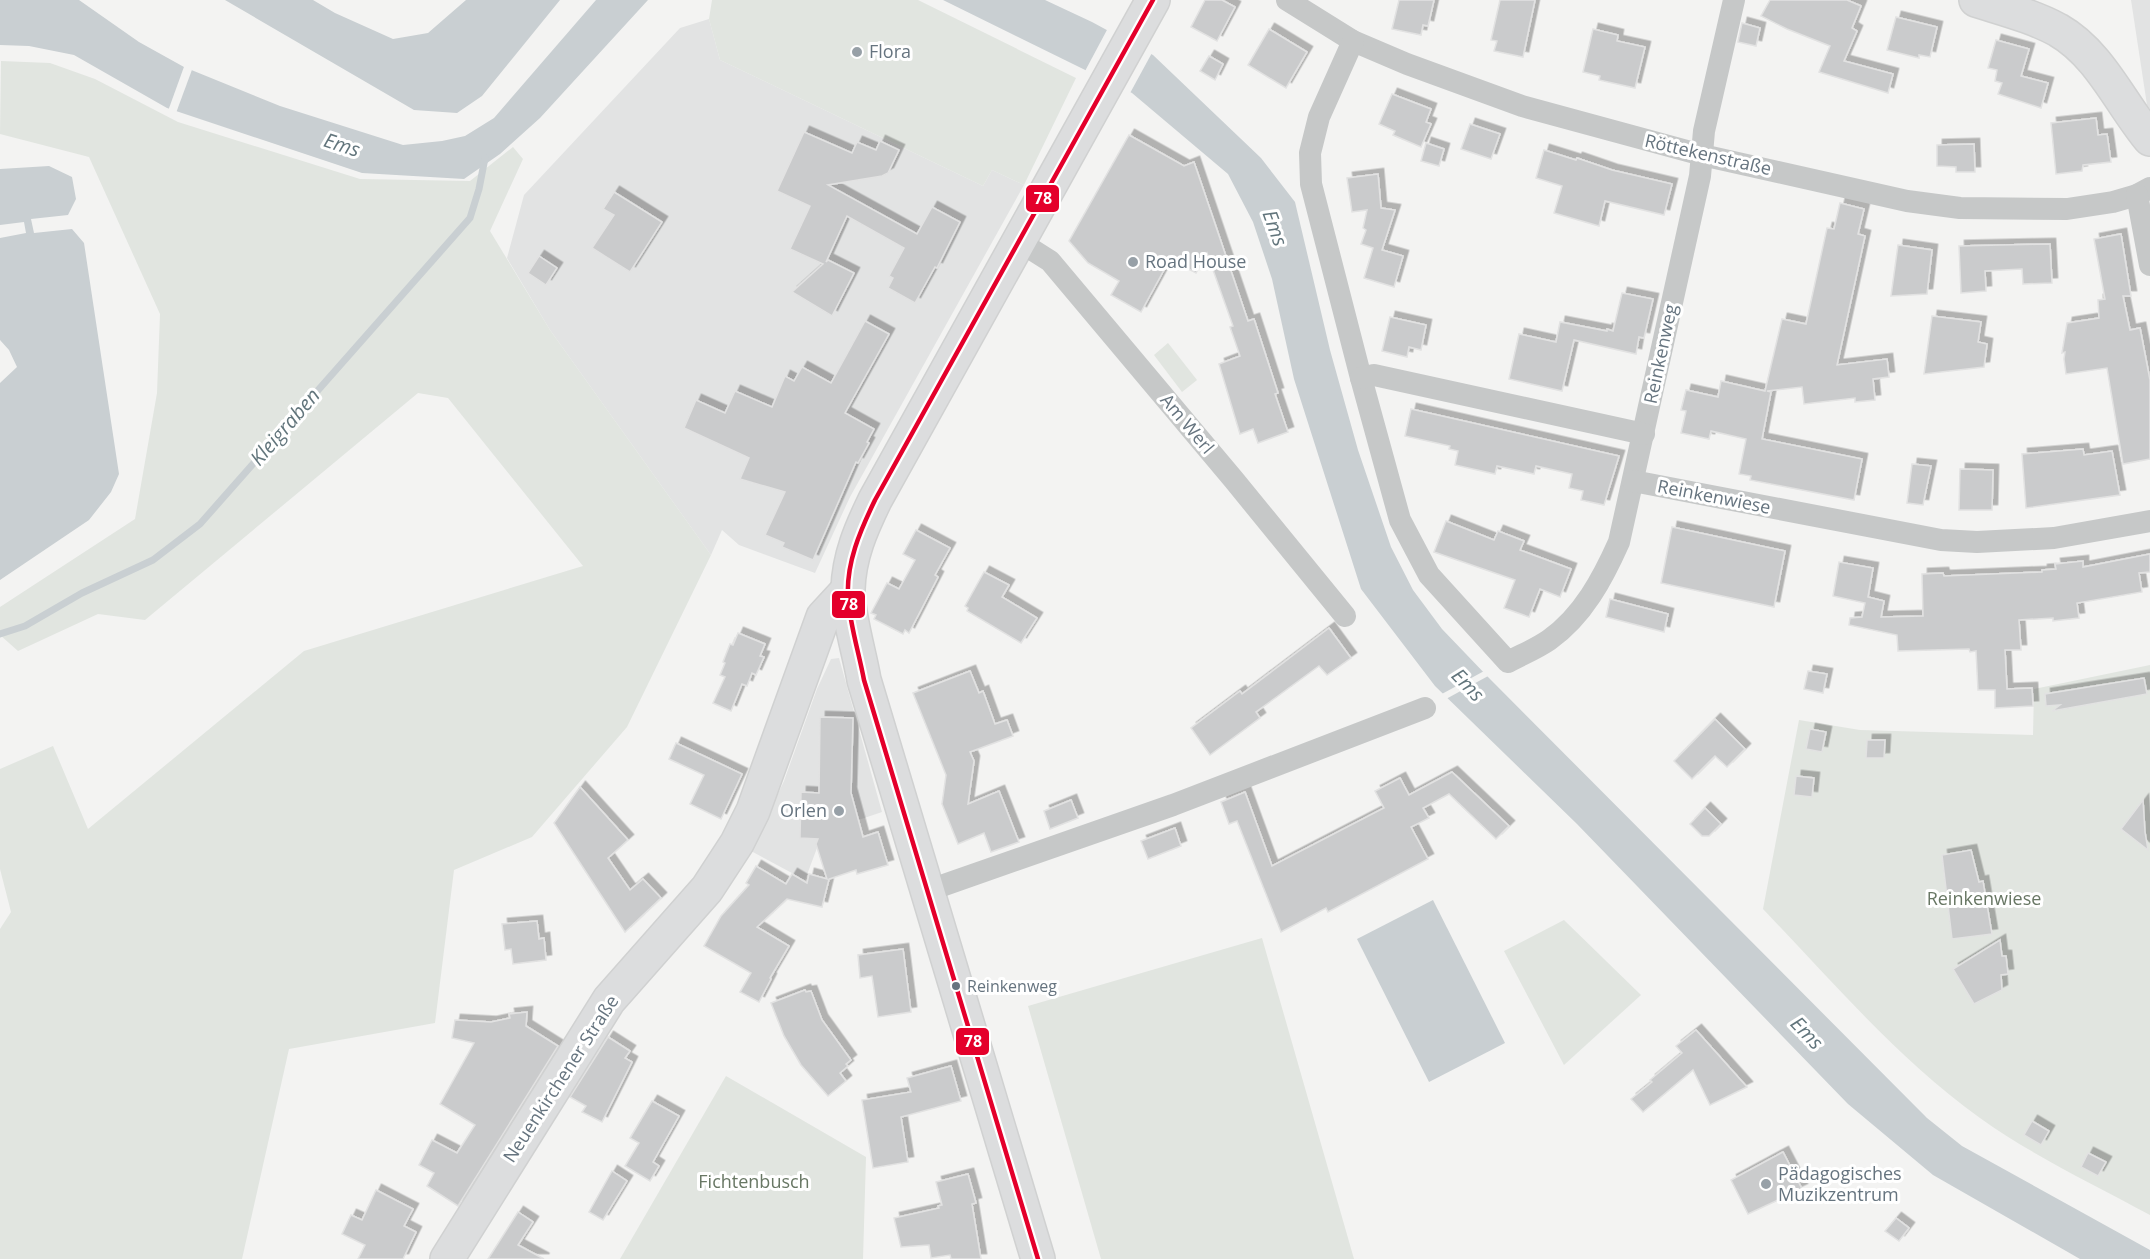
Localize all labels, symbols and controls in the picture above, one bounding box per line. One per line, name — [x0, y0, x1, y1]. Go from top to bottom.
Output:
place label: Flora — [869, 39, 911, 63]
marker: Flora — [850, 45, 864, 59]
water label: Ems — [321, 126, 364, 163]
street label: Röttekenstraße — [1643, 128, 1774, 180]
line badge: 78 — [1025, 184, 1060, 213]
text: 78 — [1034, 187, 1052, 209]
water label: Ems — [1257, 206, 1295, 250]
place label: Road House — [1145, 249, 1246, 273]
marker: Road House — [1126, 255, 1140, 269]
street label: Reinkenweg — [1638, 302, 1682, 406]
water label: Kleigraben — [244, 382, 326, 471]
street label: Am Werl — [1156, 388, 1220, 458]
street label: Reinkenwiese — [1656, 473, 1773, 519]
line badge: 78 — [831, 590, 866, 619]
text: 78 — [840, 593, 858, 615]
water label: Ems — [1446, 662, 1491, 707]
place label: Orlen — [780, 798, 827, 822]
marker: Orlen — [832, 804, 846, 818]
park label: Reinkenwiese — [1927, 886, 2041, 910]
place label: Reinkenweg — [967, 975, 1057, 997]
marker: Reinkenweg — [950, 980, 962, 992]
street label: Neuenkirchener Straße — [497, 990, 623, 1167]
water label: Ems — [1785, 1010, 1830, 1055]
line badge: 78 — [955, 1027, 990, 1056]
text: 78 — [964, 1030, 982, 1052]
place label: Pädagogisches Muzikzentrum — [1778, 1161, 1902, 1206]
park label: Fichtenbusch — [698, 1169, 810, 1193]
marker: Pädagogisches Muzikzentrum — [1759, 1177, 1773, 1191]

